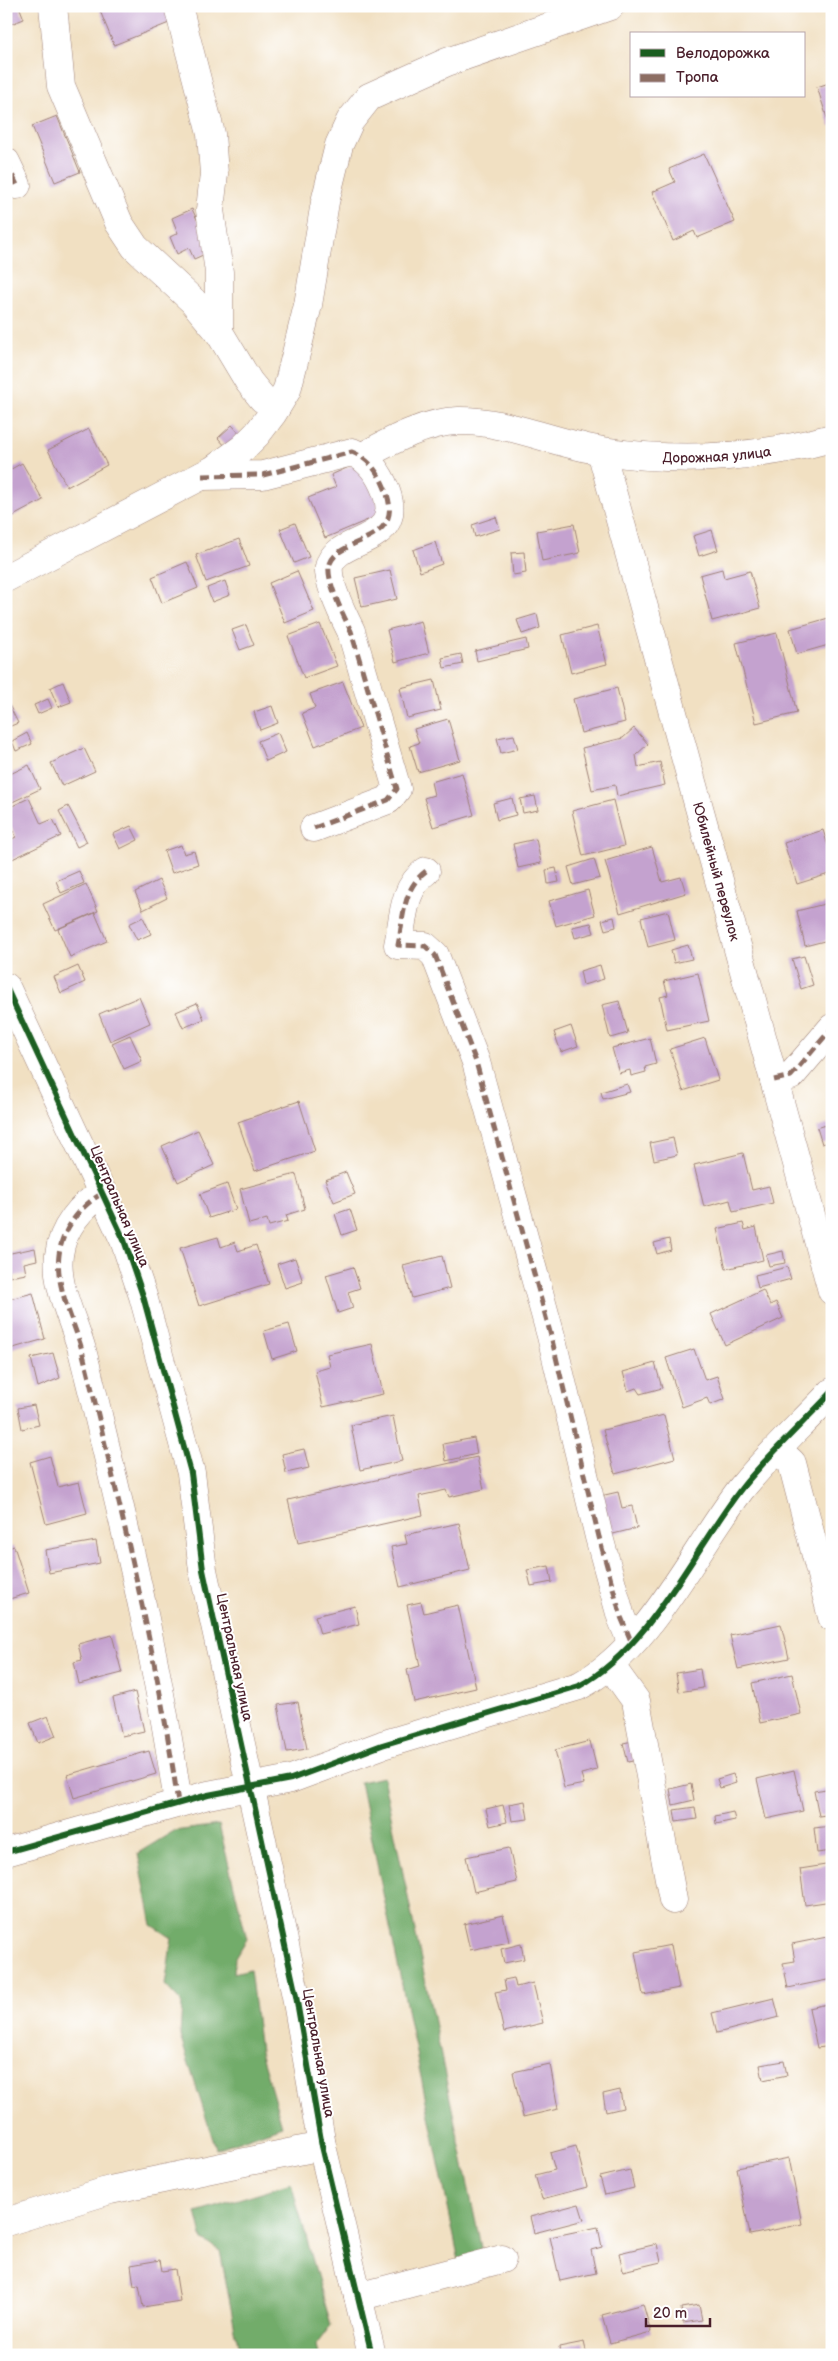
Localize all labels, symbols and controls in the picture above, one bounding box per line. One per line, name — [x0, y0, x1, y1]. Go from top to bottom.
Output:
legend — [630, 32, 806, 98]
text: Велодорожка — [676, 44, 770, 63]
text: Тропа — [676, 68, 719, 87]
street label: Дорожная улица — [662, 443, 773, 466]
street label: Юбилейный переулок — [689, 800, 744, 944]
street label: Центральная улица — [86, 1143, 153, 1270]
street label: Центральная улица — [213, 1592, 257, 1723]
street label: Центральная улица — [299, 1987, 338, 2120]
scale bar — [646, 2296, 709, 2328]
text: 20 m — [653, 2304, 687, 2323]

